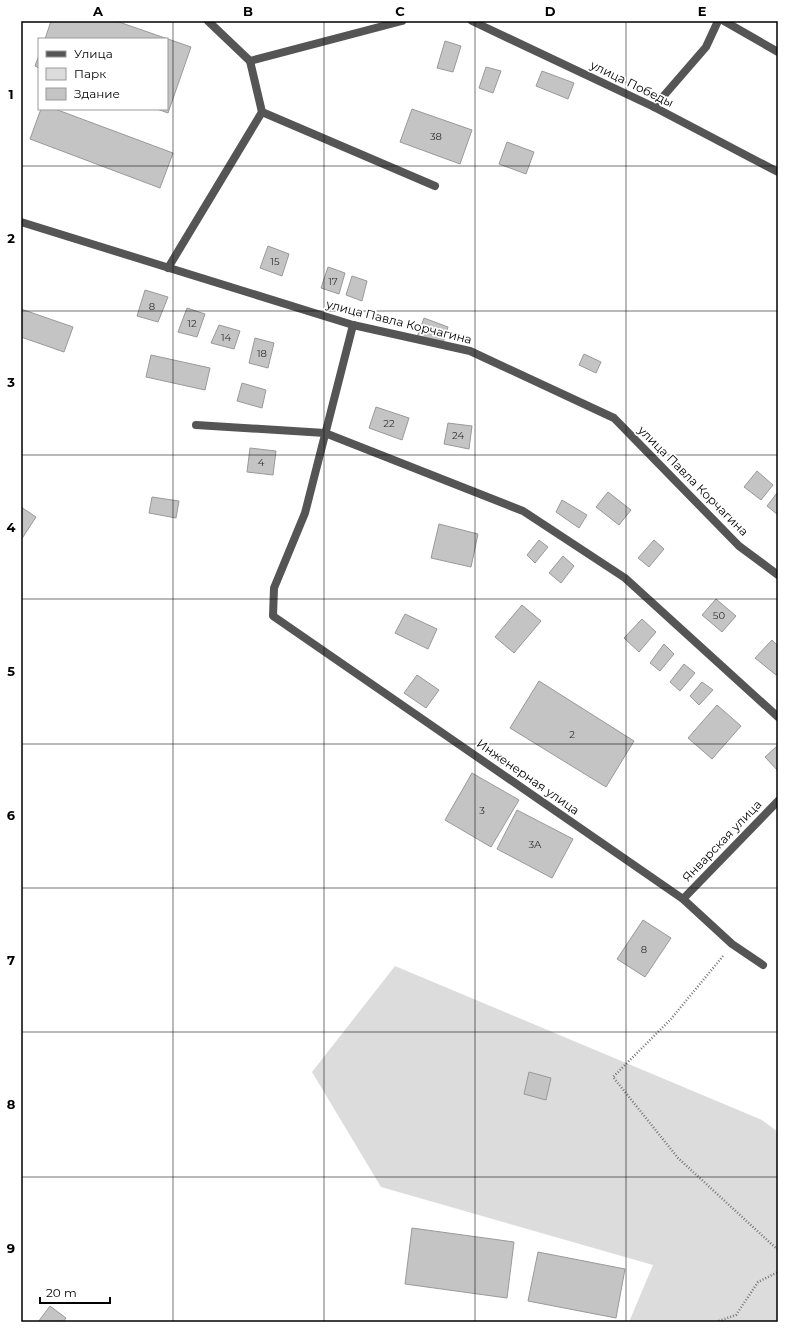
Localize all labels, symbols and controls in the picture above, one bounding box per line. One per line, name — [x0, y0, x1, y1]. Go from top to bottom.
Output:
text: A — [92, 3, 104, 19]
text: B — [243, 3, 253, 19]
text: C — [395, 3, 405, 19]
text: D — [545, 3, 556, 19]
text: E — [698, 3, 707, 19]
legend — [38, 38, 168, 110]
text: Улица — [74, 46, 113, 61]
street label: улица Победы — [587, 57, 676, 110]
text: Парк — [74, 66, 106, 81]
text: 1 — [8, 86, 14, 102]
text: Здание — [74, 86, 120, 101]
house number: 38 — [430, 130, 442, 143]
text: 2 — [7, 230, 15, 246]
house number: 15 — [270, 255, 280, 268]
house number: 17 — [328, 275, 338, 288]
street label: улица Павла Корчагина — [324, 296, 474, 347]
house number: 8 — [149, 300, 155, 313]
house number: 12 — [187, 317, 197, 330]
house number: 14 — [221, 331, 231, 344]
house number: 18 — [257, 347, 267, 360]
text: 3 — [6, 374, 15, 390]
house number: 22 — [383, 417, 395, 430]
street label: улица Павла Корчагина — [634, 422, 752, 539]
house number: 24 — [452, 429, 464, 442]
house number: 4 — [258, 456, 265, 469]
text: 4 — [7, 519, 16, 535]
house number: 50 — [713, 609, 726, 622]
text: 5 — [7, 663, 15, 679]
house number: 2 — [569, 728, 575, 741]
street label: Инженерная улица — [474, 736, 582, 818]
street label: Январская улица — [679, 797, 765, 885]
house number: 3 — [479, 804, 485, 817]
text: 6 — [7, 807, 16, 823]
house number: 3А — [528, 838, 542, 851]
house number: 8 — [641, 943, 647, 956]
text: 7 — [7, 952, 15, 968]
text: 8 — [7, 1096, 16, 1112]
text: 9 — [7, 1240, 15, 1256]
scale bar — [40, 1279, 110, 1305]
text: 20 m — [46, 1285, 77, 1300]

